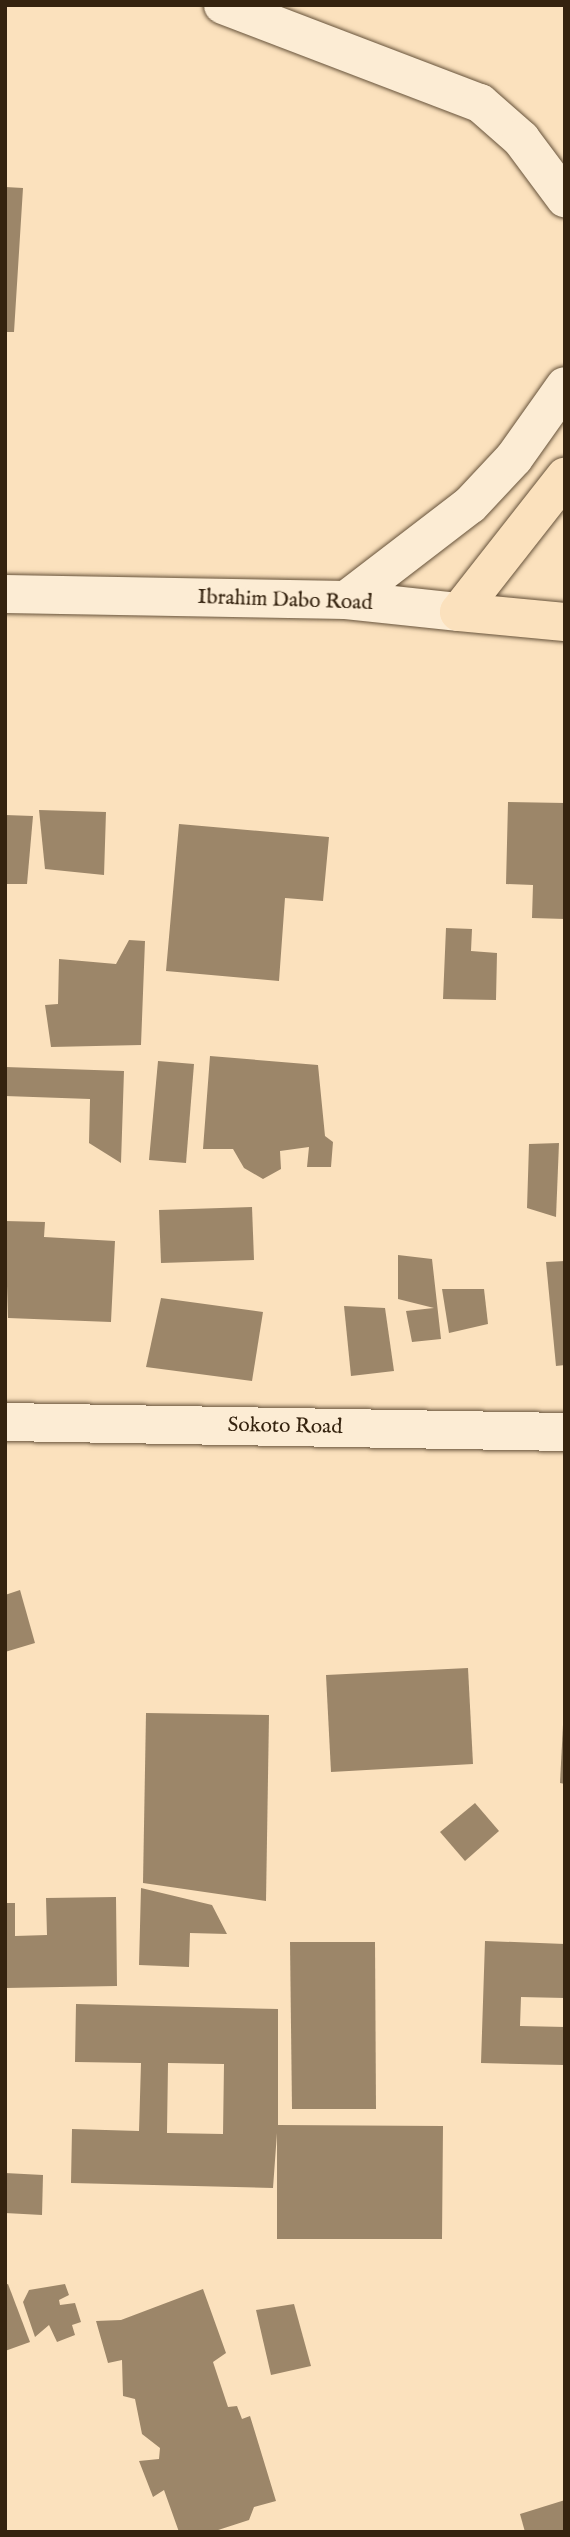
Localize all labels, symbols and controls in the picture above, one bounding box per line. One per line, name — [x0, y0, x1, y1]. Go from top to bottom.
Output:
street label: Ibrahim Dabo Road — [197, 585, 373, 617]
street label: Sokoto Road — [227, 1413, 343, 1441]

